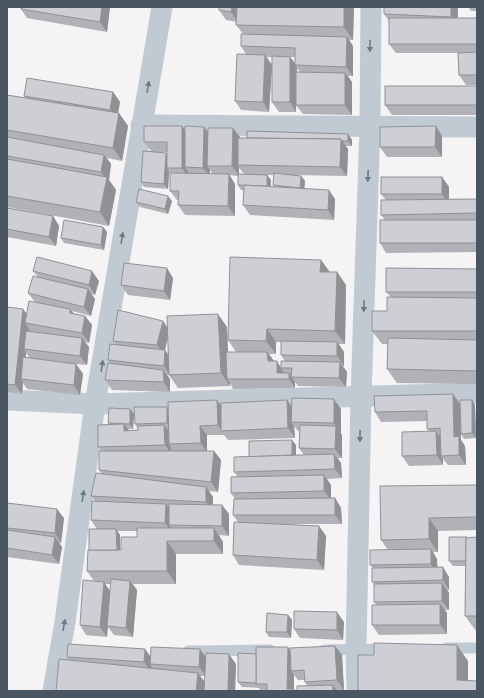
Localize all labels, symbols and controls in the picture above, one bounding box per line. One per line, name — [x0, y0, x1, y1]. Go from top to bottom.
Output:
one-way arrow — [367, 40, 373, 53]
one-way arrow — [145, 81, 151, 93]
one-way arrow — [365, 170, 371, 183]
one-way arrow — [120, 232, 126, 244]
one-way arrow — [361, 300, 367, 313]
one-way arrow — [99, 360, 105, 372]
one-way arrow — [357, 430, 363, 443]
one-way arrow — [80, 490, 86, 502]
one-way arrow — [62, 619, 68, 631]

